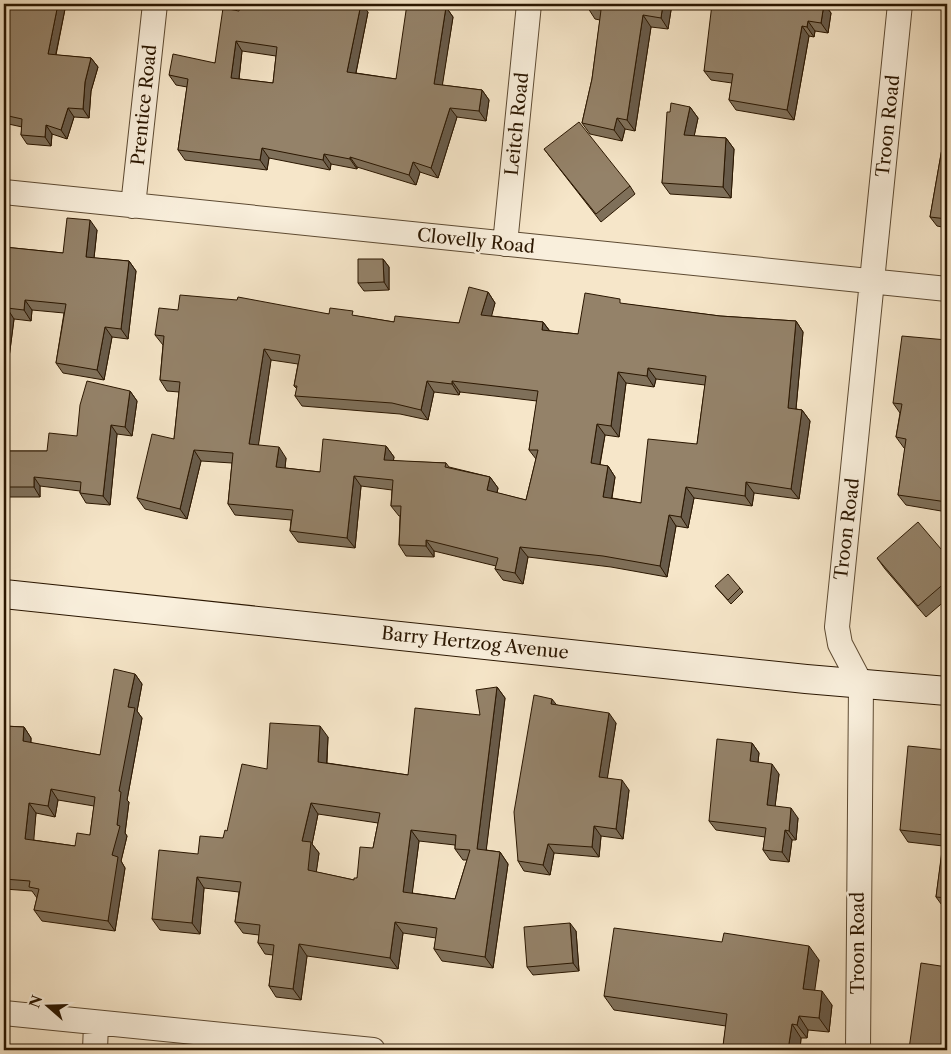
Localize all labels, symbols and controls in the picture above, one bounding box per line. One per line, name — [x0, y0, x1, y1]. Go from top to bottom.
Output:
street label: Prentice Road — [127, 44, 161, 166]
street label: Leitch Road — [501, 71, 533, 177]
street label: Troon Road — [872, 74, 904, 178]
street label: Clovelly Road — [416, 224, 536, 258]
street label: Troon Road — [830, 477, 864, 581]
street label: Barry Hertzog Avenue — [380, 622, 570, 664]
street label: Troon Road — [847, 892, 869, 994]
north arrow — [22, 982, 72, 1032]
text: N — [25, 993, 46, 1010]

